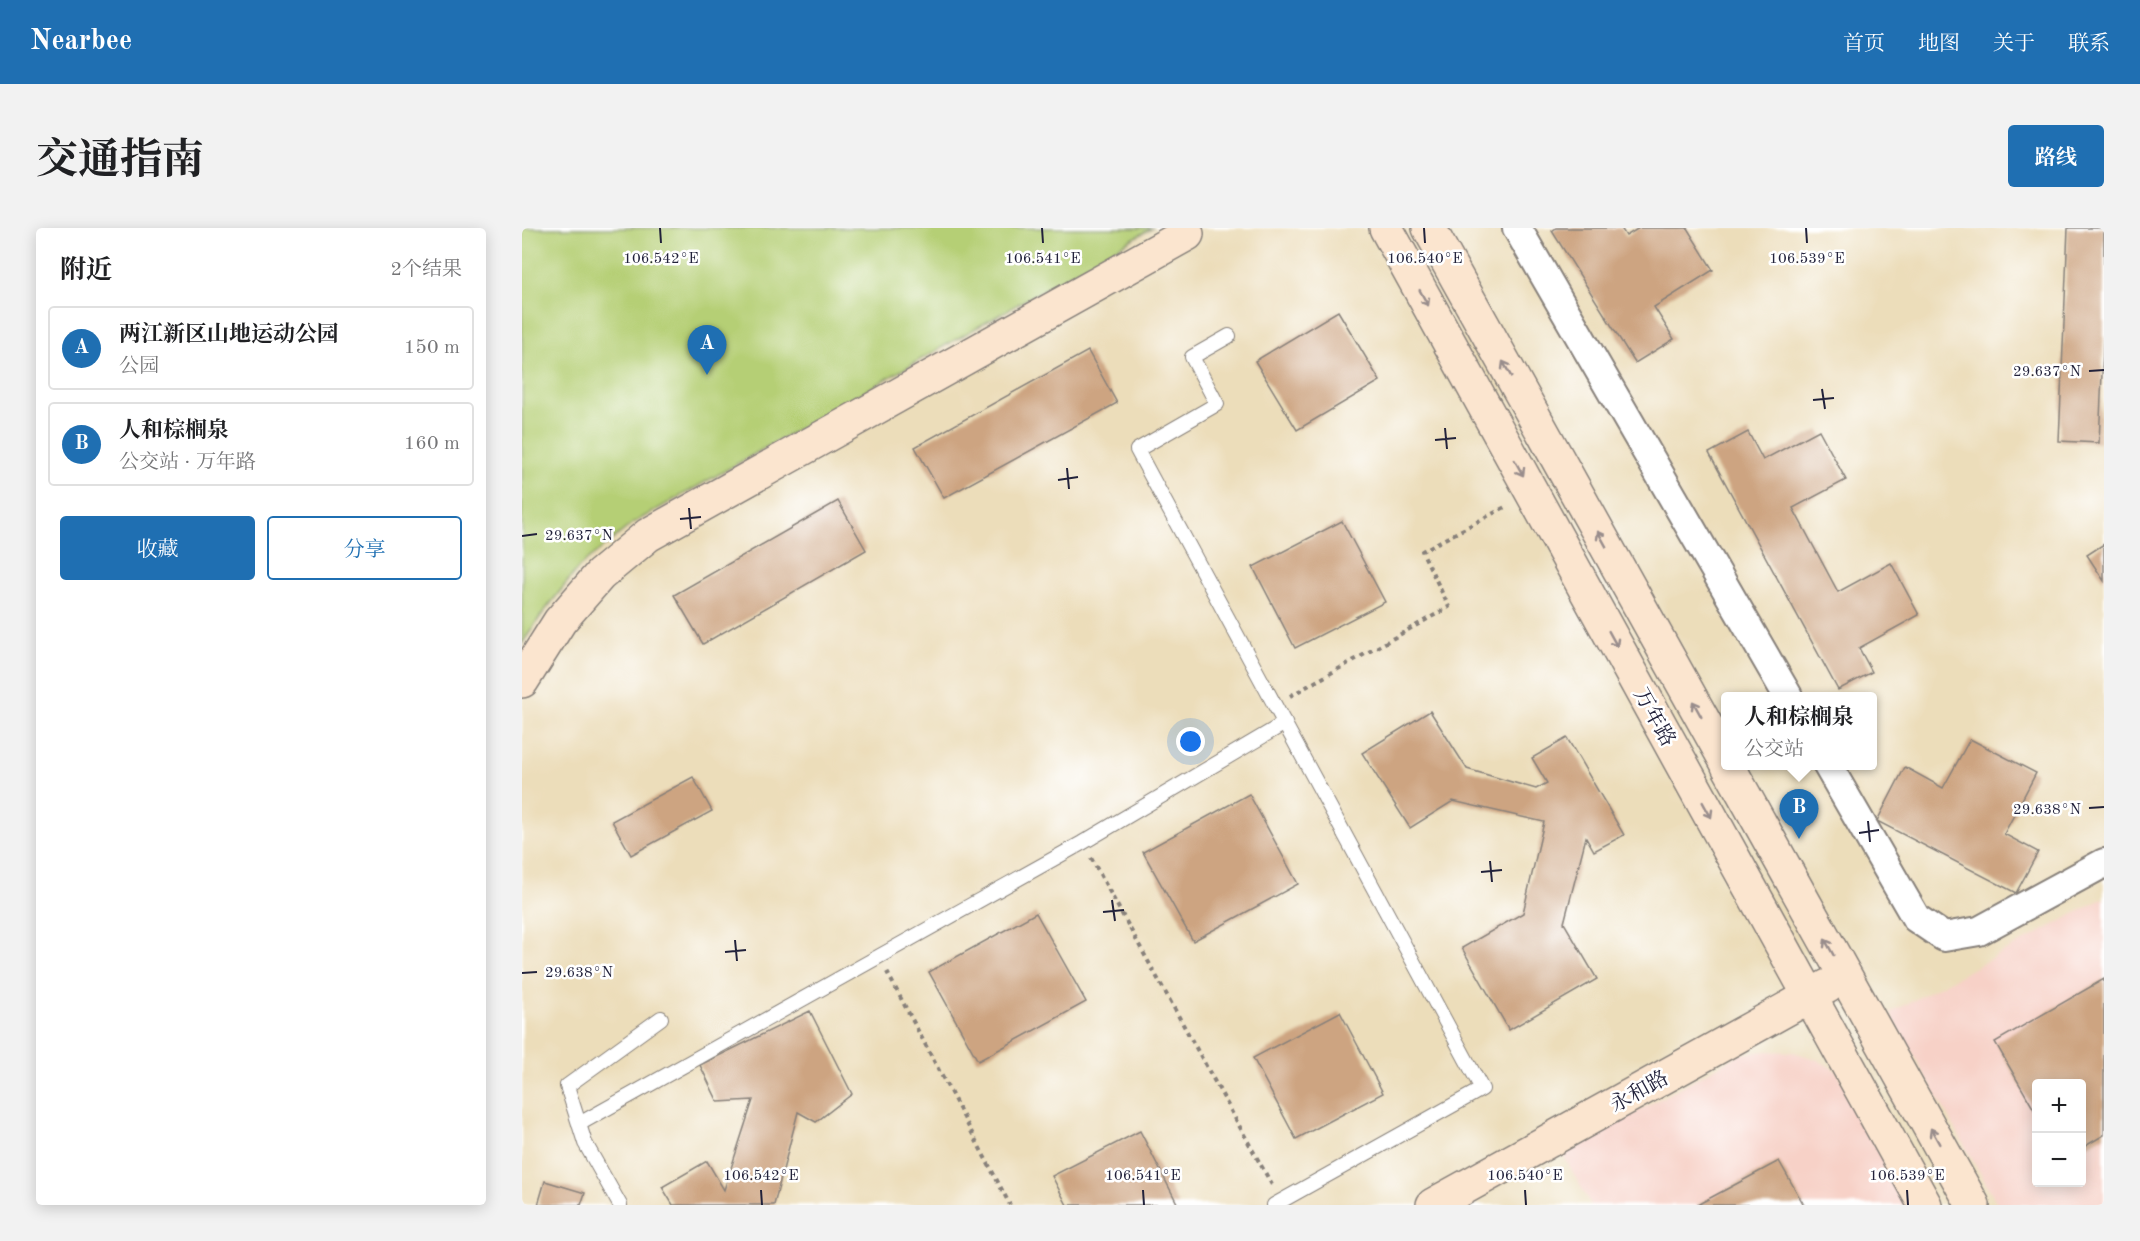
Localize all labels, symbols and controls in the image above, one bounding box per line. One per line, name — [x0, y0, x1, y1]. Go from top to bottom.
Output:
text: Nearbee — [30, 28, 132, 56]
text: 首页 — [1843, 34, 1885, 55]
text: 地图 — [1918, 34, 1960, 55]
text: 关于 — [1993, 34, 2035, 55]
text: 联系 — [2068, 34, 2110, 55]
button: 路线 — [2008, 125, 2104, 187]
text: 交通指南 — [36, 141, 204, 183]
text: 106.542°E — [623, 252, 699, 267]
text: 106.541°E — [1005, 252, 1081, 267]
text: 106.540°E — [1387, 252, 1463, 267]
text: 106.539°E — [1769, 252, 1845, 267]
text: 附近 — [60, 258, 112, 284]
text: 2个结果 — [390, 260, 462, 280]
one-way arrow — [1419, 288, 1430, 306]
text: 两江新区山地运动公园 — [119, 324, 339, 346]
pin: A — [688, 326, 726, 375]
text: A — [74, 338, 89, 358]
text: 150 m — [404, 338, 460, 358]
text: 公园 — [119, 357, 159, 377]
one-way arrow — [1501, 361, 1513, 378]
text: 29.637°N — [2013, 365, 2081, 380]
text: 人和棕榈泉 — [119, 420, 229, 442]
text: B — [74, 434, 89, 454]
text: 160 m — [404, 434, 460, 454]
text: 公交站 · 万年路 — [119, 453, 256, 473]
one-way arrow — [1514, 459, 1525, 477]
button: 收藏 — [60, 516, 255, 580]
button: 分享 — [267, 516, 462, 580]
text: 29.637°N — [545, 529, 613, 544]
one-way arrow — [1596, 531, 1608, 548]
one-way arrow — [1607, 630, 1619, 647]
street label: 万年路 — [1629, 684, 1681, 750]
popup — [1721, 692, 1877, 770]
one-way arrow — [1691, 701, 1702, 719]
text: 人和棕榈泉 — [1744, 707, 1854, 729]
your location — [1176, 727, 1205, 756]
text: 公交站 — [1744, 740, 1804, 760]
pin: B — [1780, 790, 1818, 839]
one-way arrow — [1701, 801, 1713, 818]
text: 29.638°N — [2013, 803, 2081, 818]
one-way arrow — [1823, 939, 1835, 956]
text: 29.638°N — [545, 966, 613, 981]
street label: 永和路 — [1606, 1066, 1672, 1117]
map controls — [2032, 1079, 2086, 1187]
button: + — [2032, 1079, 2086, 1133]
one-way arrow — [1928, 1127, 1940, 1144]
button: − — [2032, 1133, 2086, 1187]
text: 106.542°E — [723, 1169, 799, 1184]
text: 106.541°E — [1105, 1169, 1181, 1184]
text: 106.540°E — [1487, 1169, 1563, 1184]
text: 106.539°E — [1869, 1169, 1945, 1184]

